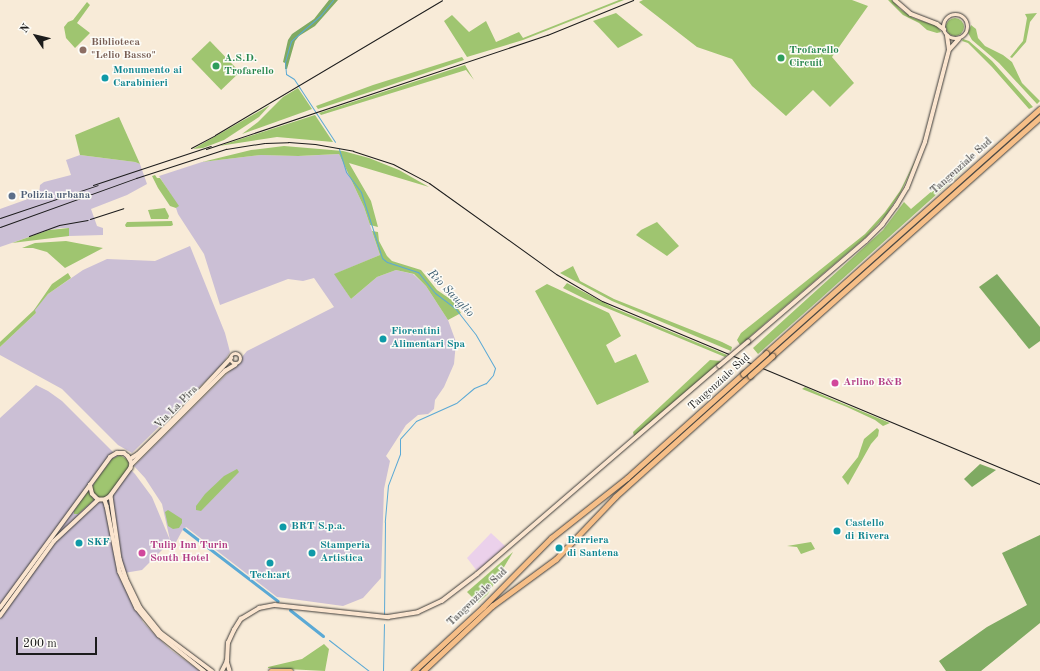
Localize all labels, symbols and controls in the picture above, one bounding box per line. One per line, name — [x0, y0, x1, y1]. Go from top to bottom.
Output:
north arrow — [16, 16, 56, 56]
text: N — [19, 22, 33, 35]
place label: Biblioteca "Lelio Basso" — [91, 37, 156, 63]
marker: Biblioteca "Lelio Basso" — [78, 45, 88, 55]
place label: Trofarello Circuit — [789, 45, 839, 71]
place label: A.S.D. Trofarello — [224, 53, 274, 79]
marker: Trofarello Circuit — [776, 53, 786, 63]
marker: A.S.D. Trofarello — [211, 61, 221, 71]
place label: Monumento ai Carabinieri — [113, 65, 182, 91]
marker: Monumento ai Carabinieri — [100, 73, 110, 83]
street label: Tangenziale Sud — [928, 136, 996, 198]
place label: Polizia urbana — [20, 189, 90, 203]
marker: Polizia urbana — [7, 191, 17, 201]
water label: Rio Sauglio — [424, 267, 476, 321]
place label: Fiorentini Alimentari Spa — [391, 326, 465, 352]
marker: Fiorentini Alimentari Spa — [378, 334, 388, 344]
street label: Tangenziale Sud — [686, 352, 754, 414]
place label: Arlino B&B — [843, 376, 902, 390]
marker: Arlino B&B — [830, 378, 840, 388]
street label: Via La Pira — [153, 384, 201, 432]
place label: Castello di Rivera — [845, 518, 889, 544]
place label: BRT S.p.a. — [291, 520, 345, 534]
marker: BRT S.p.a. — [278, 522, 288, 532]
marker: Castello di Rivera — [832, 526, 842, 536]
place label: Barriera di Santena — [567, 535, 619, 561]
place label: SKF — [87, 536, 110, 550]
marker: SKF — [74, 538, 84, 548]
place label: Tulip Inn Turin South Hotel — [150, 540, 228, 566]
place label: Stamperia Artistica — [320, 540, 370, 566]
marker: Barriera di Santena — [554, 543, 564, 553]
marker: Tulip Inn Turin South Hotel — [137, 548, 147, 558]
marker: Stamperia Artistica — [307, 548, 317, 558]
marker: Tech:art — [265, 558, 275, 568]
street label: Tangenziale Sud — [445, 566, 511, 630]
place label: Tech:art — [249, 569, 291, 583]
scale bar — [18, 629, 99, 655]
text: 200 m — [23, 638, 57, 650]

